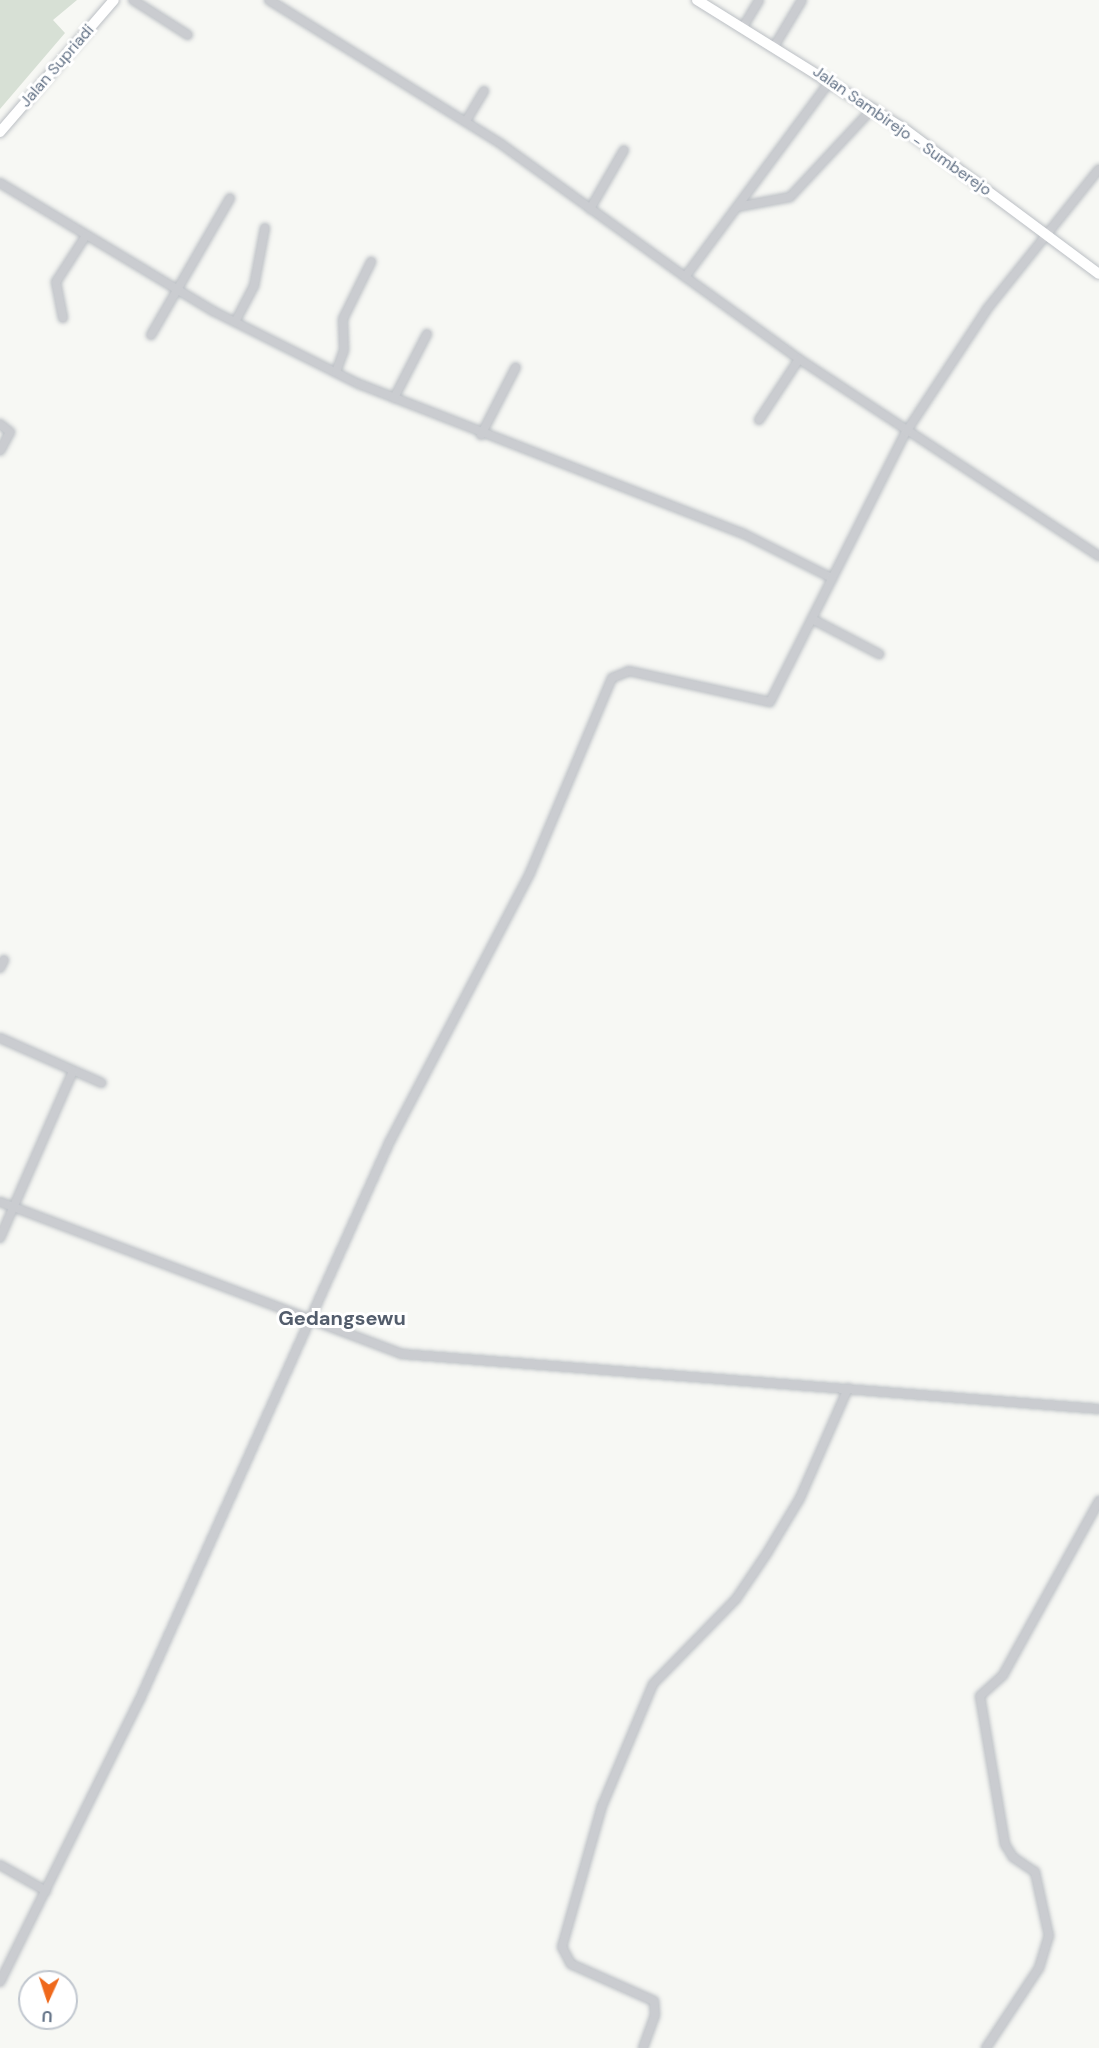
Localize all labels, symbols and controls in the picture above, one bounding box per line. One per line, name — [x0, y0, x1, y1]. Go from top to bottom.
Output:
street label: Jalan Supriadi — [16, 21, 98, 111]
street label: Jalan Sambirejo - Sumberejo — [809, 62, 995, 200]
district label: Gedangsewu — [278, 1306, 406, 1330]
north arrow — [18, 1970, 78, 2030]
text: U — [41, 2006, 53, 2027]

